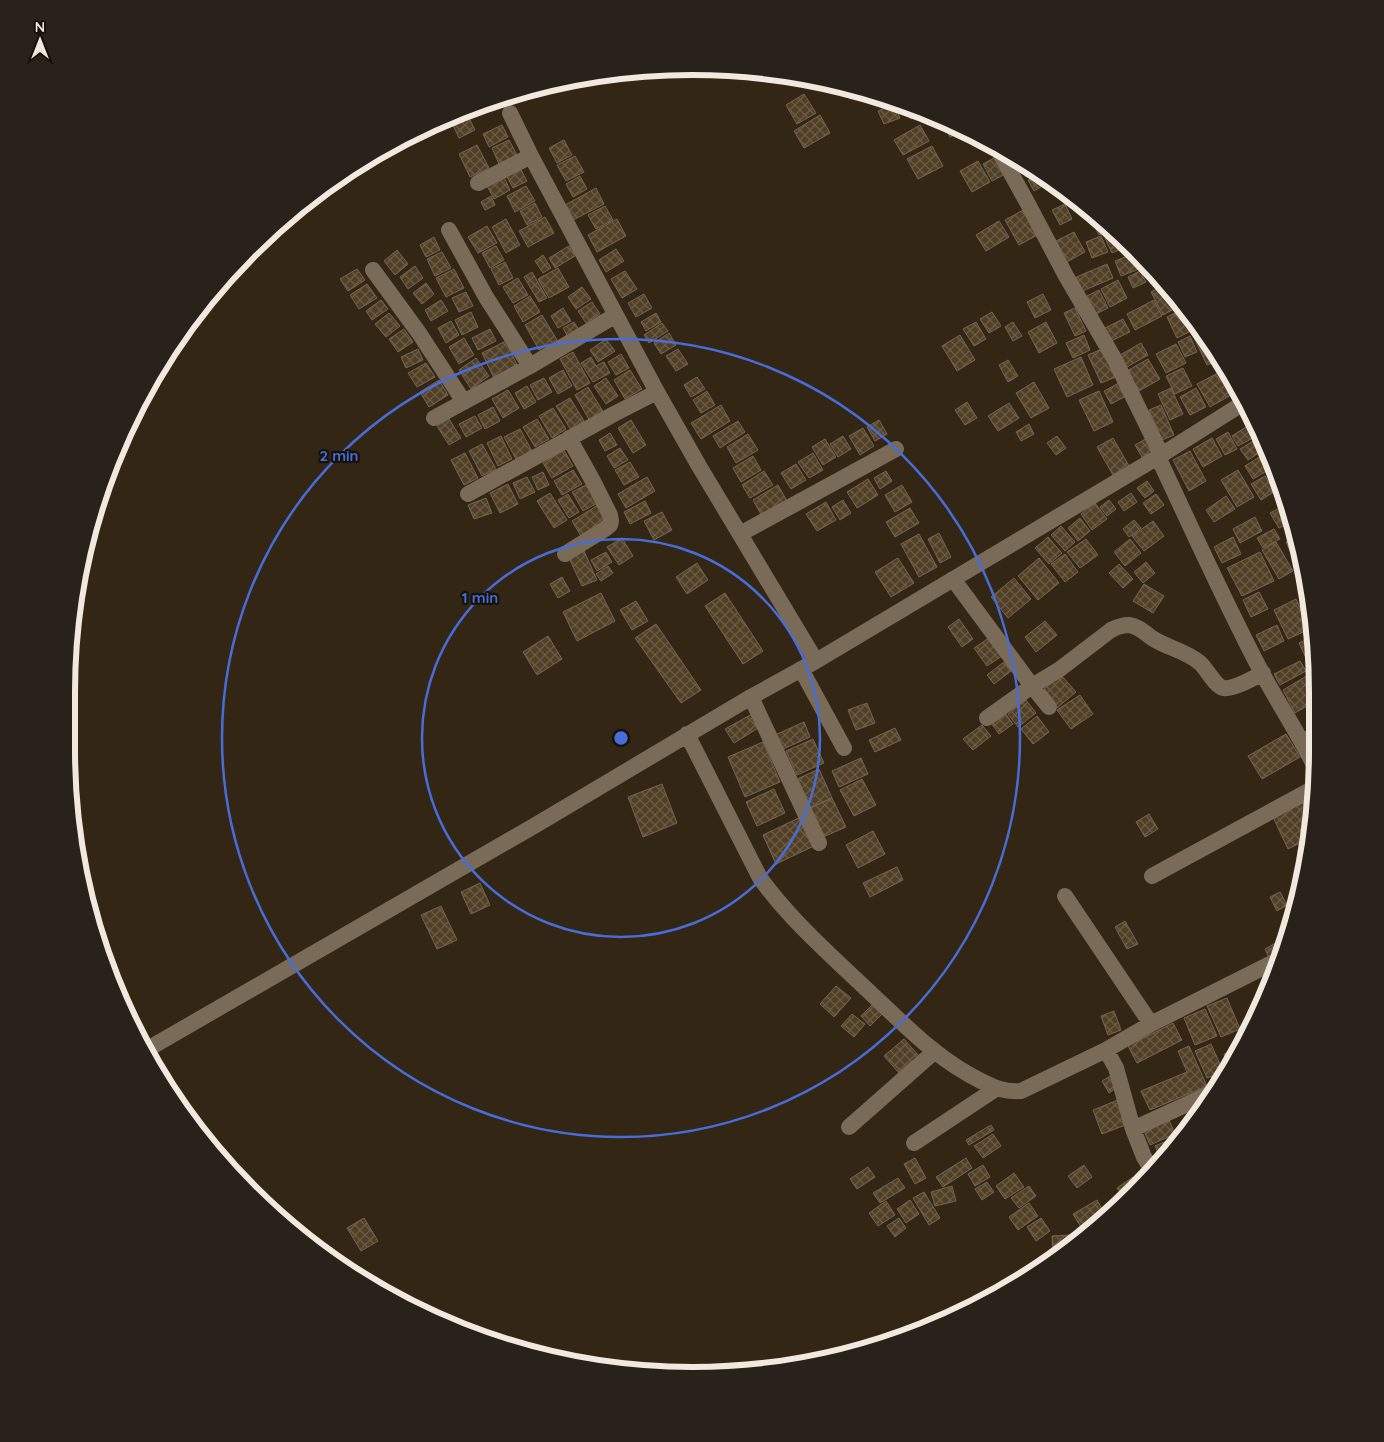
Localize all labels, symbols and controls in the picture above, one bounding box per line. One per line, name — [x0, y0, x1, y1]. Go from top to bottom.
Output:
north arrow — [15, 15, 65, 65]
text: N — [35, 18, 45, 36]
text: 2 min — [319, 446, 359, 465]
text: 1 min — [462, 588, 498, 607]
centre of rings — [612, 729, 630, 747]

